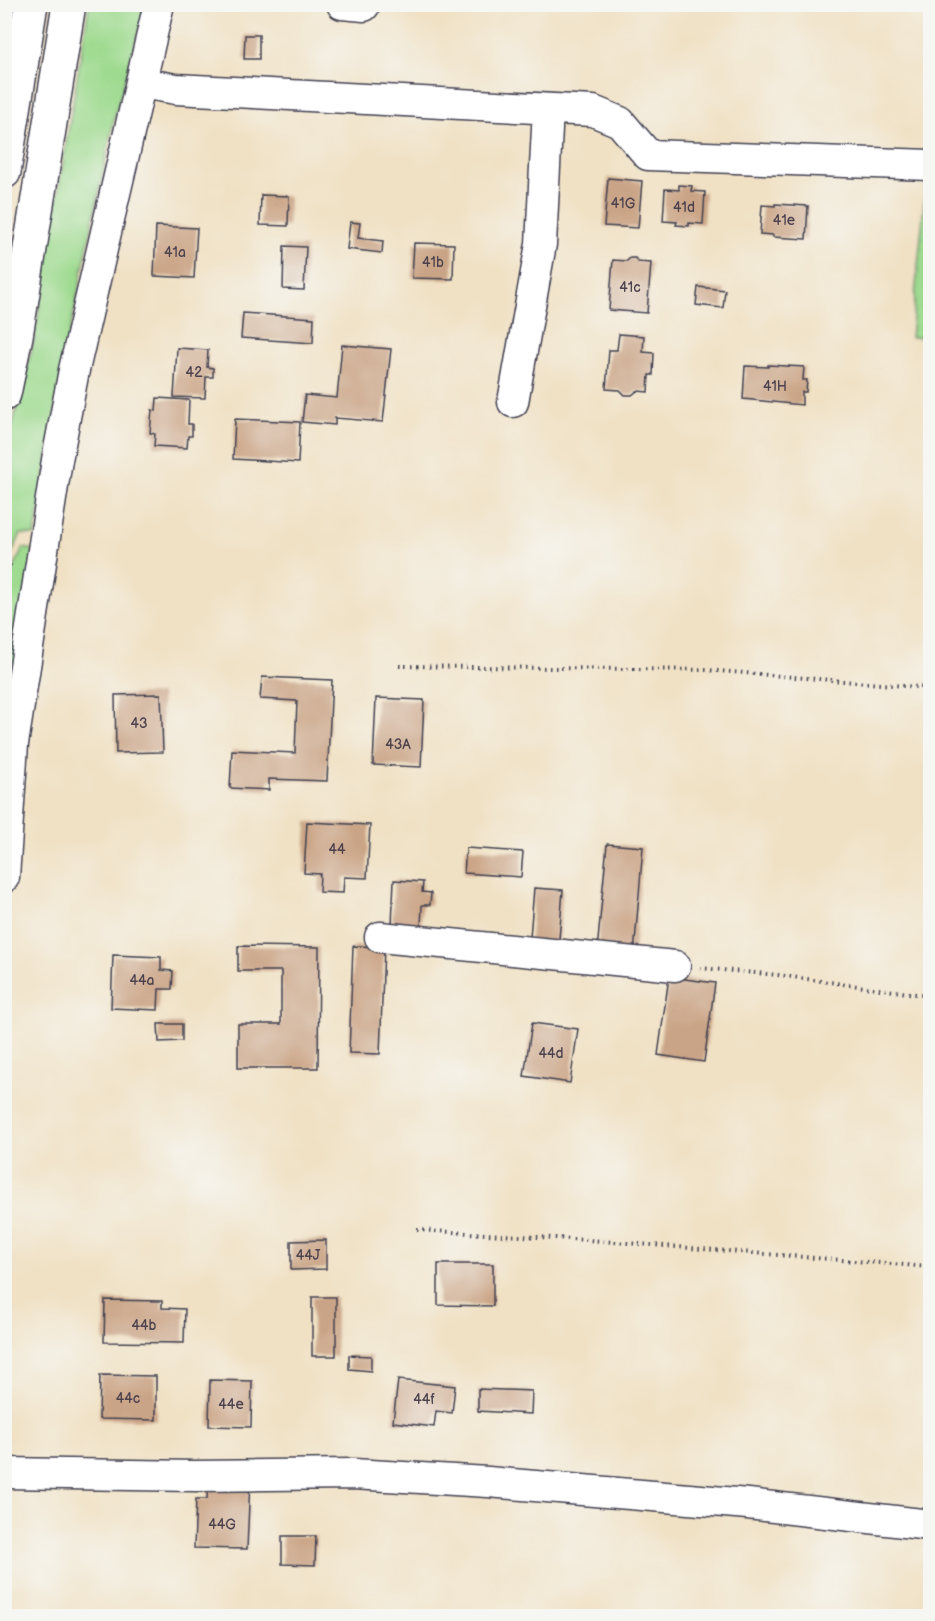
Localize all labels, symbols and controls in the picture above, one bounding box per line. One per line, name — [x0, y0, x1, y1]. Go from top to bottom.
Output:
house number: 41G — [611, 195, 636, 212]
house number: 41d — [673, 199, 695, 216]
house number: 41e — [773, 212, 795, 229]
house number: 41a — [164, 244, 186, 261]
house number: 41b — [422, 254, 444, 271]
house number: 41c — [619, 279, 641, 296]
house number: 42 — [186, 364, 203, 381]
house number: 41H — [763, 378, 787, 395]
house number: 43 — [130, 715, 148, 732]
house number: 43A — [385, 736, 411, 753]
house number: 44 — [328, 841, 346, 858]
house number: 44a — [129, 972, 155, 989]
house number: 44d — [538, 1045, 564, 1062]
house number: 44J — [296, 1247, 321, 1264]
house number: 44b — [132, 1317, 157, 1334]
house number: 44c — [116, 1390, 140, 1407]
house number: 44f — [413, 1391, 435, 1408]
house number: 44e — [218, 1396, 244, 1413]
house number: 44G — [208, 1516, 236, 1533]

